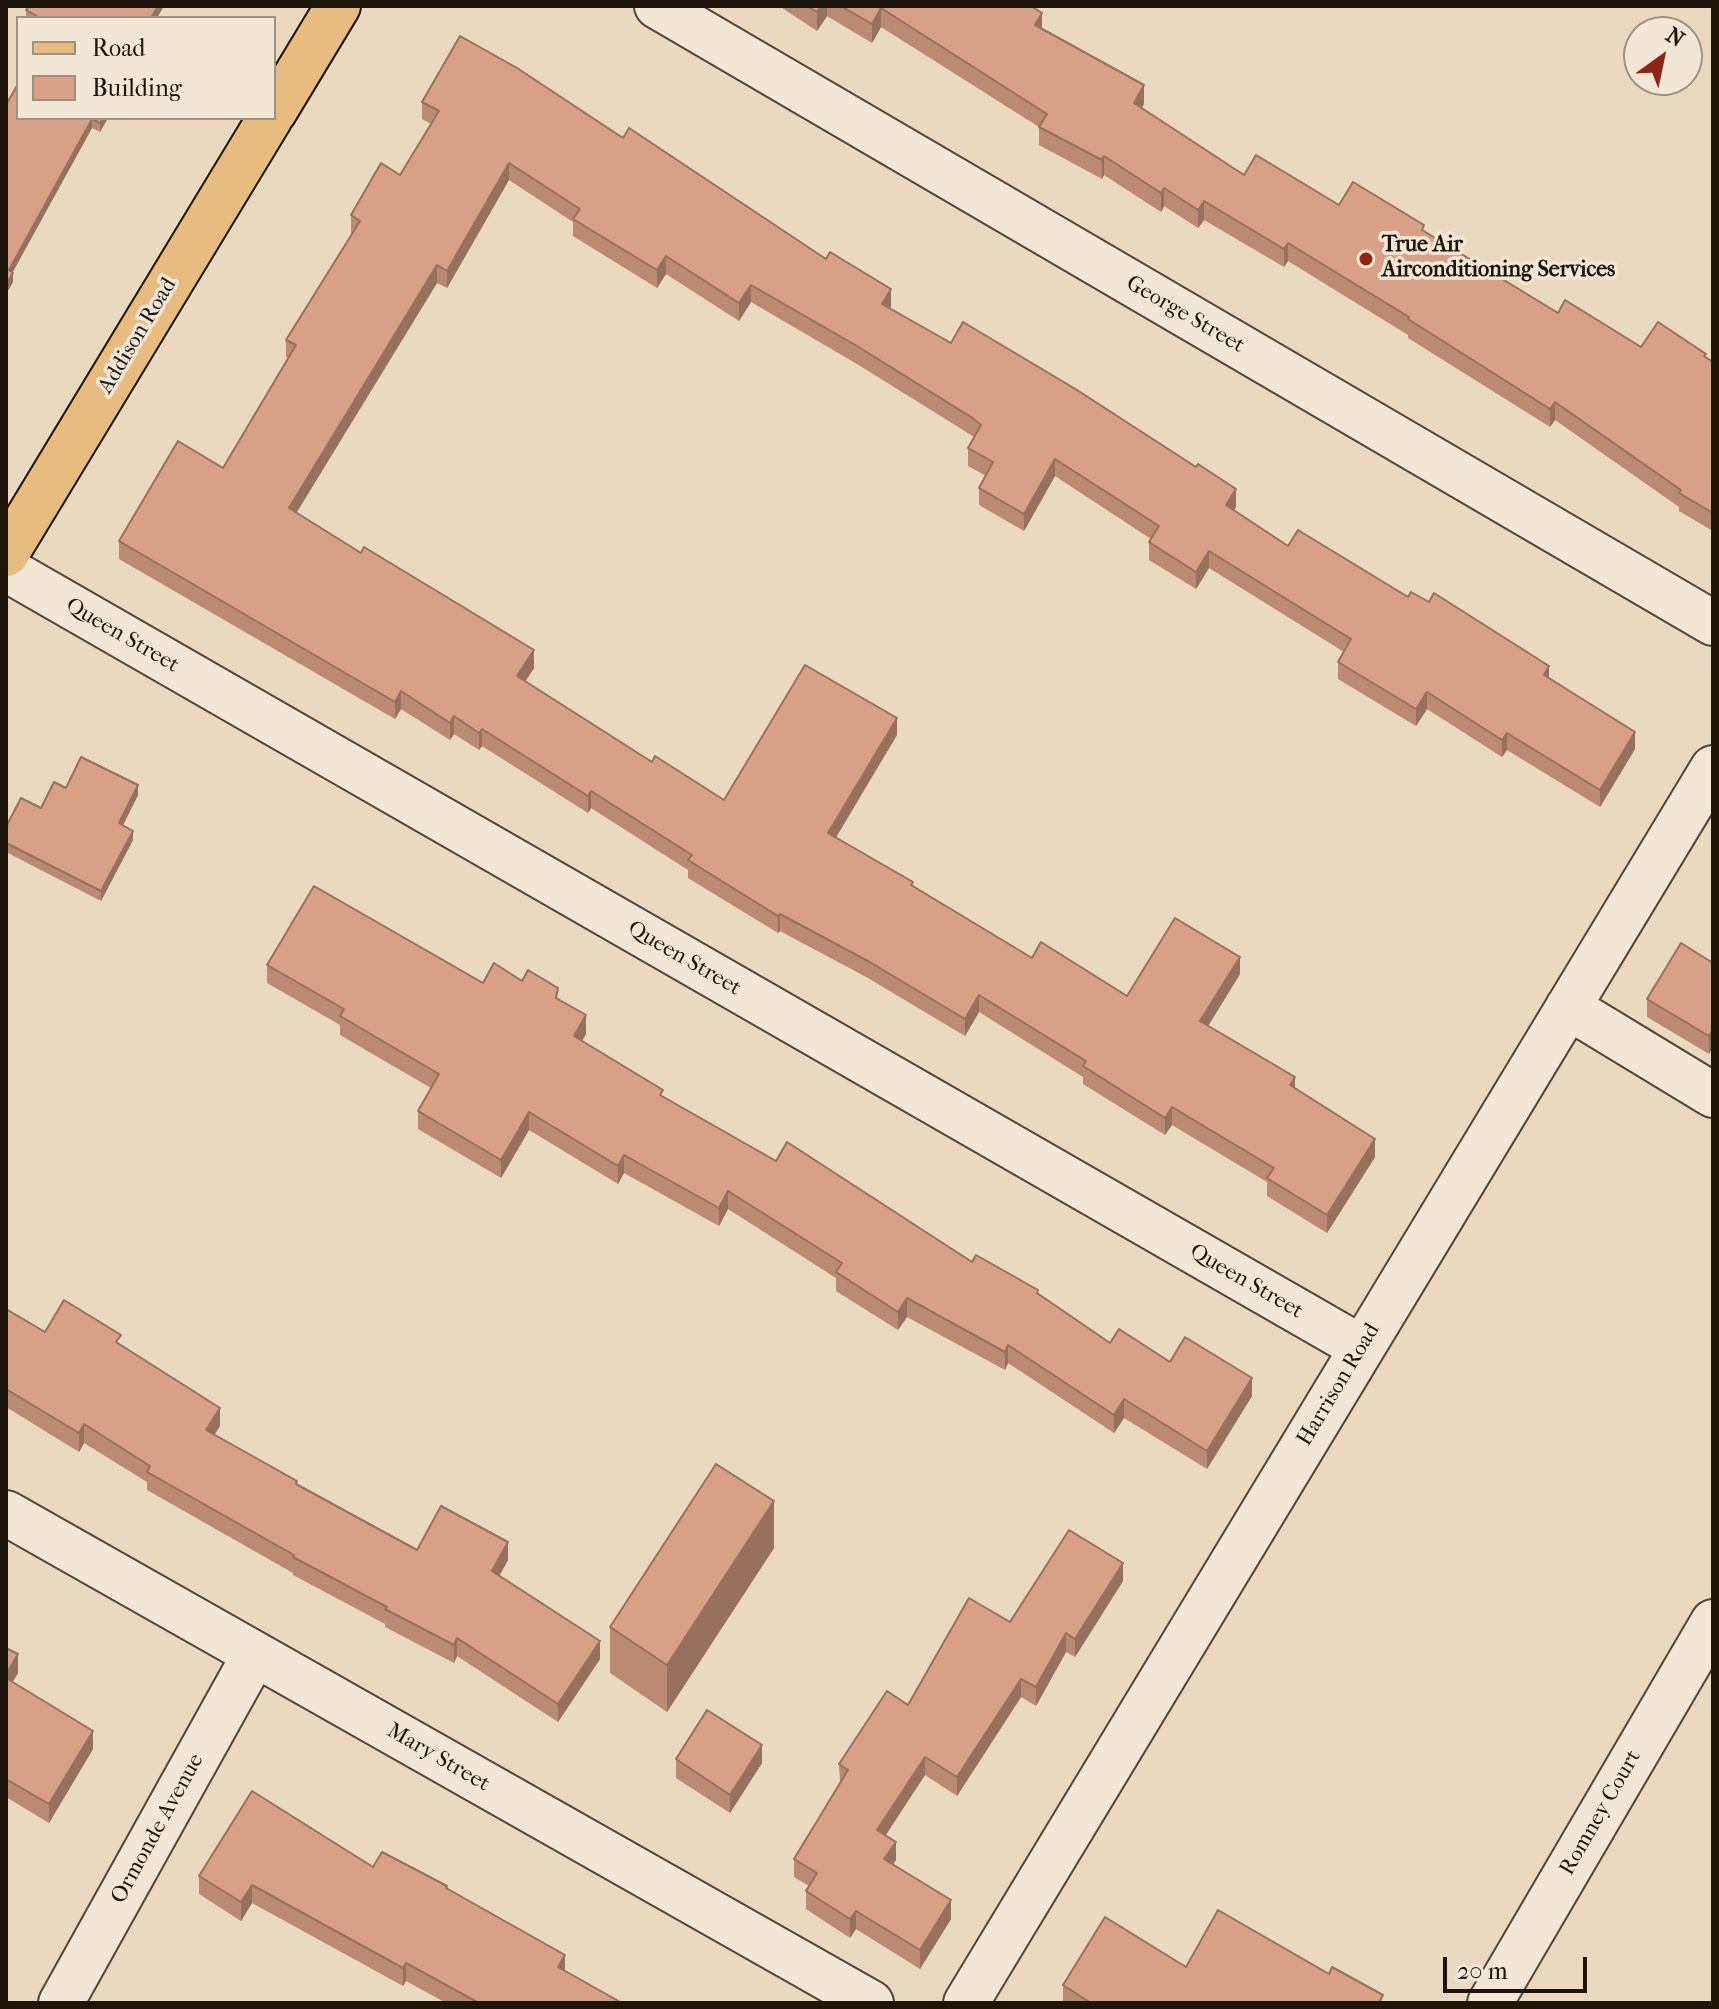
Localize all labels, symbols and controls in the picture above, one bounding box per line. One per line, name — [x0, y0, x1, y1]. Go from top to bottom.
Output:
legend — [16, 16, 276, 120]
north arrow — [1623, 16, 1703, 96]
text: N — [1661, 22, 1689, 53]
text: Road — [92, 34, 145, 62]
text: Building — [92, 74, 182, 102]
place label: True Air Airconditioning Services — [1382, 233, 1615, 284]
marker: True Air Airconditioning Services — [1357, 250, 1375, 268]
street label: George Street — [1121, 271, 1249, 359]
street label: Addison Road — [93, 273, 183, 399]
street label: Queen Street — [61, 593, 183, 679]
street label: Queen Street — [623, 916, 745, 1002]
street label: Queen Street — [1185, 1239, 1307, 1325]
street label: Harrison Road — [1292, 1319, 1386, 1451]
street label: Mary Street — [382, 1718, 494, 1798]
street label: Romney Court — [1555, 1746, 1647, 1880]
street label: Ormonde Avenue — [106, 1749, 210, 1909]
scale bar — [1447, 1941, 1591, 1991]
text: 20 m — [1457, 1957, 1508, 1985]

